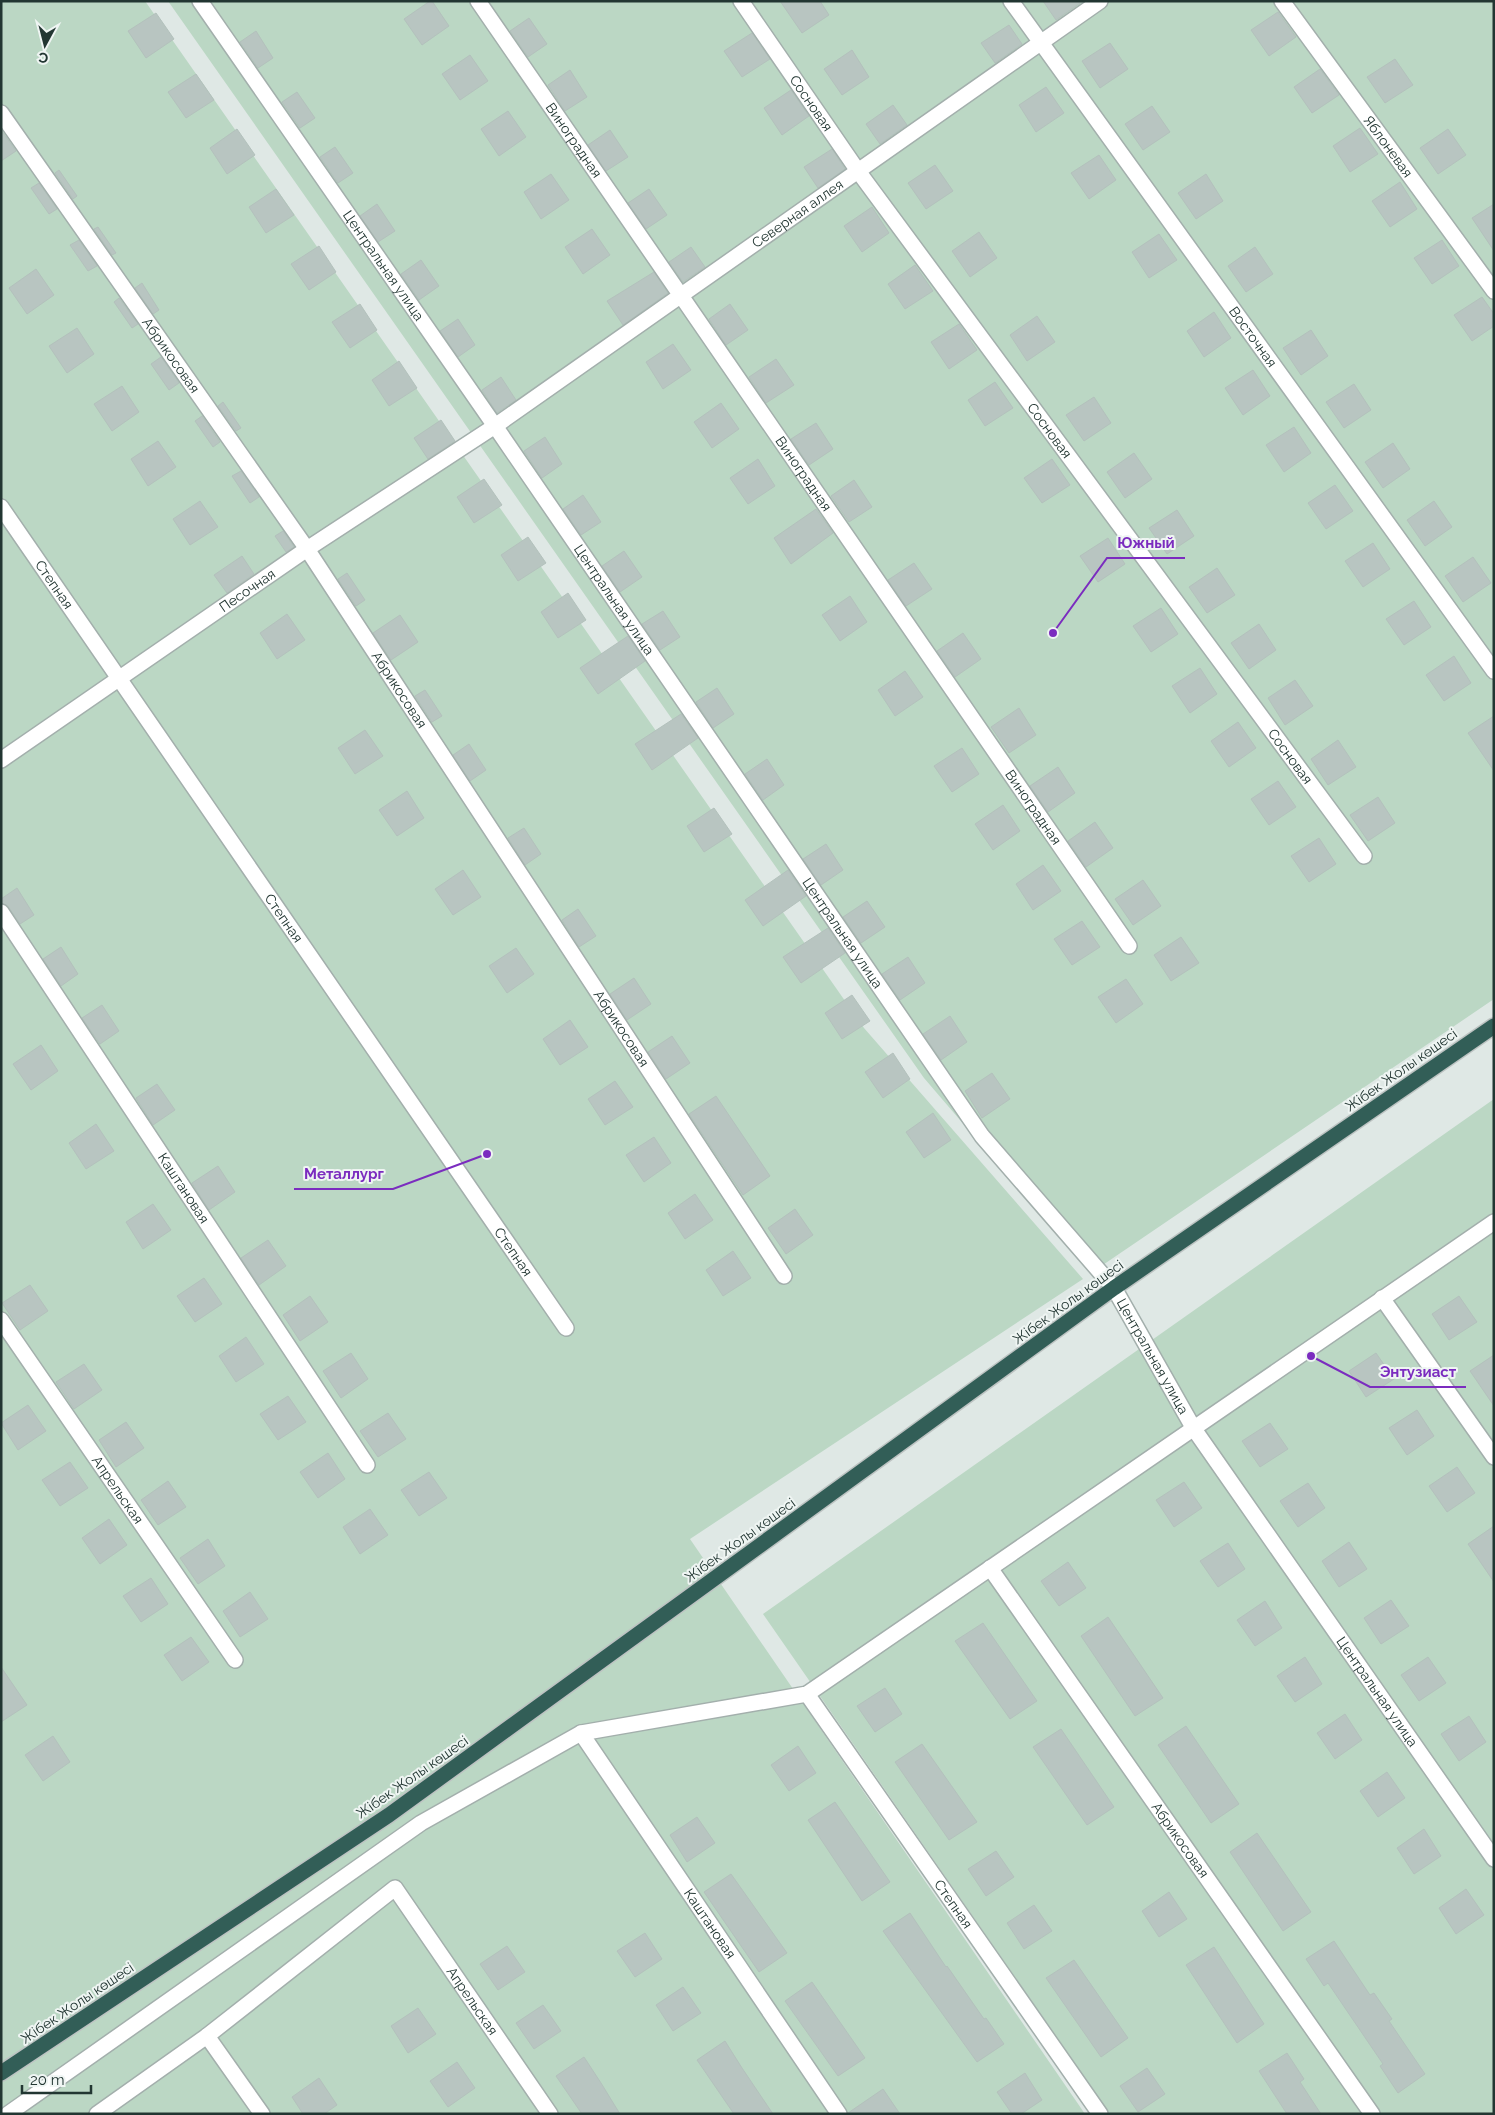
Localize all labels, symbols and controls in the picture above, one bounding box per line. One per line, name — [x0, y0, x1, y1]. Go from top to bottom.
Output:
north arrow — [20, 20, 70, 70]
text: С — [37, 49, 49, 66]
street label: Сосновая — [786, 72, 836, 134]
street label: Виноградная — [543, 100, 605, 181]
street label: Яблоневая — [1360, 112, 1416, 180]
street label: Северная аллея — [749, 176, 846, 251]
street label: Центральная улица — [340, 207, 427, 324]
street label: Восточная — [1226, 303, 1280, 370]
street label: Абрикосовая — [139, 315, 203, 396]
street label: Сосновая — [1024, 400, 1075, 461]
street label: Виноградная — [772, 433, 835, 514]
callout: Южный — [1107, 528, 1185, 558]
text: Южный — [1117, 534, 1175, 552]
street label: Центральная улица — [571, 541, 658, 658]
street label: Степная — [32, 557, 77, 612]
street label: Песочная — [216, 565, 278, 615]
street label: Абрикосовая — [368, 648, 430, 731]
street label: Сосновая — [1265, 726, 1316, 787]
street label: Виноградная — [1002, 767, 1065, 848]
street label: Центральная улица — [799, 875, 886, 991]
street label: Степная — [262, 891, 306, 945]
street label: Абрикосовая — [591, 987, 652, 1070]
street label: Жібек Жолы көшесі — [1342, 1025, 1460, 1115]
street label: Каштановая — [155, 1150, 213, 1226]
callout: Металлург — [294, 1159, 393, 1189]
text: Металлург — [304, 1165, 385, 1183]
street label: Степная — [491, 1224, 536, 1279]
street label: Жібек Жолы көшесі — [1010, 1257, 1126, 1347]
street label: Центральная улица — [1114, 1296, 1192, 1417]
callout: Энтузиаст — [1370, 1357, 1466, 1387]
text: Энтузиаст — [1380, 1363, 1457, 1381]
street label: Апрельская — [89, 1453, 147, 1527]
street label: Жібек Жолы көшесі — [682, 1495, 798, 1585]
street label: Центральная улица — [1333, 1634, 1421, 1750]
street label: Жібек Жолы көшесі — [353, 1732, 471, 1822]
street label: Абрикосовая — [1148, 1799, 1212, 1881]
street label: Степная — [931, 1877, 976, 1931]
street label: Каштановая — [681, 1885, 739, 1961]
street label: Жібек Жолы көшесі — [18, 1959, 136, 2047]
street label: Апрельская — [443, 1964, 501, 2038]
scale bar — [22, 2062, 91, 2094]
text: 20 m — [30, 2071, 65, 2089]

